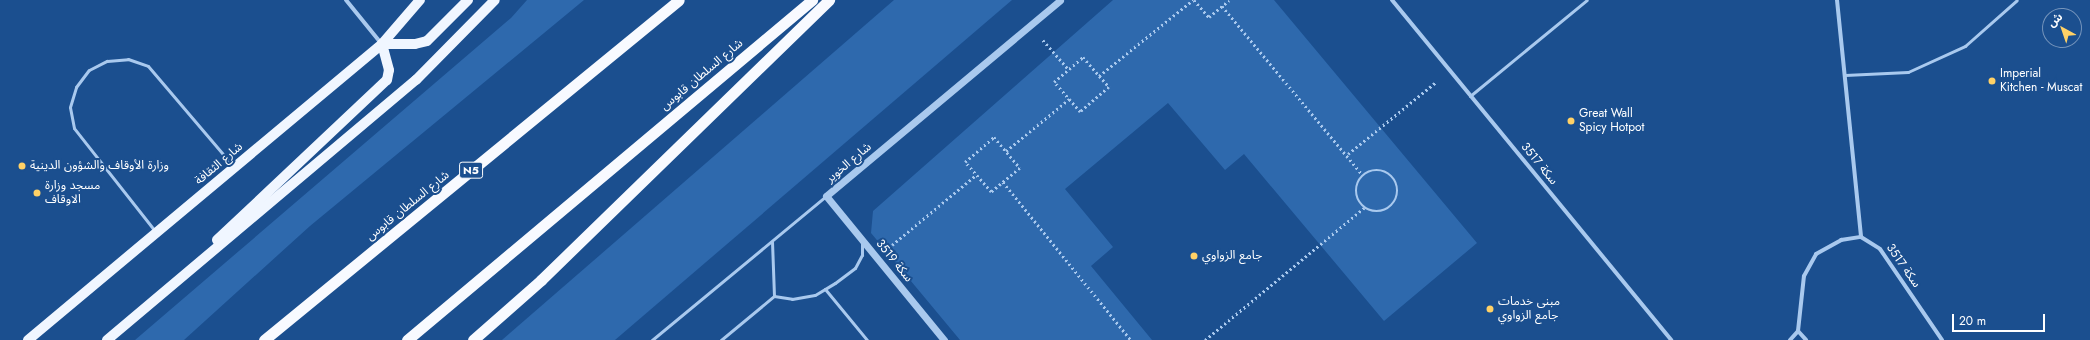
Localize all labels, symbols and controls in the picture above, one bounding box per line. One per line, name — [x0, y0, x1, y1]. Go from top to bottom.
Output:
north arrow — [2042, 8, 2082, 48]
text: ش — [2044, 9, 2066, 31]
street label: شارع السلطان قابوس — [658, 36, 746, 114]
place label: Imperial Kitchen - Muscat — [2000, 67, 2082, 95]
marker: Imperial Kitchen - Muscat — [1987, 76, 1997, 86]
place label: Great Wall Spicy Hotpot — [1579, 107, 1644, 135]
marker: Great Wall Spicy Hotpot — [1566, 116, 1576, 126]
street label: شارع الثقافة — [192, 140, 246, 188]
street label: شارع الخوير — [823, 140, 875, 186]
street label: سكة 3517 — [1518, 140, 1560, 188]
place label: وزارة الأوقاف والشؤون الدينية — [30, 159, 169, 173]
marker: وزارة الأوقاف والشؤون الدينية — [17, 161, 27, 171]
road number: N5 — [459, 161, 483, 179]
street label: شارع السلطان قابوس — [364, 168, 452, 244]
place label: مسجد وزارة الاوقاف — [45, 179, 100, 207]
marker: مسجد وزارة الاوقاف — [32, 188, 42, 198]
street label: سكة 3519 — [872, 237, 916, 285]
street label: سكة 3517 — [1883, 241, 1923, 291]
place label: جامع الزواوي — [1202, 249, 1262, 263]
marker: جامع الزواوي — [1189, 251, 1199, 261]
place label: مبنى خدمات جامع الزواوي — [1498, 295, 1560, 323]
marker: مبنى خدمات جامع الزواوي — [1485, 304, 1495, 314]
scale bar — [1954, 306, 2047, 332]
text: 20 m — [1959, 312, 1986, 330]

